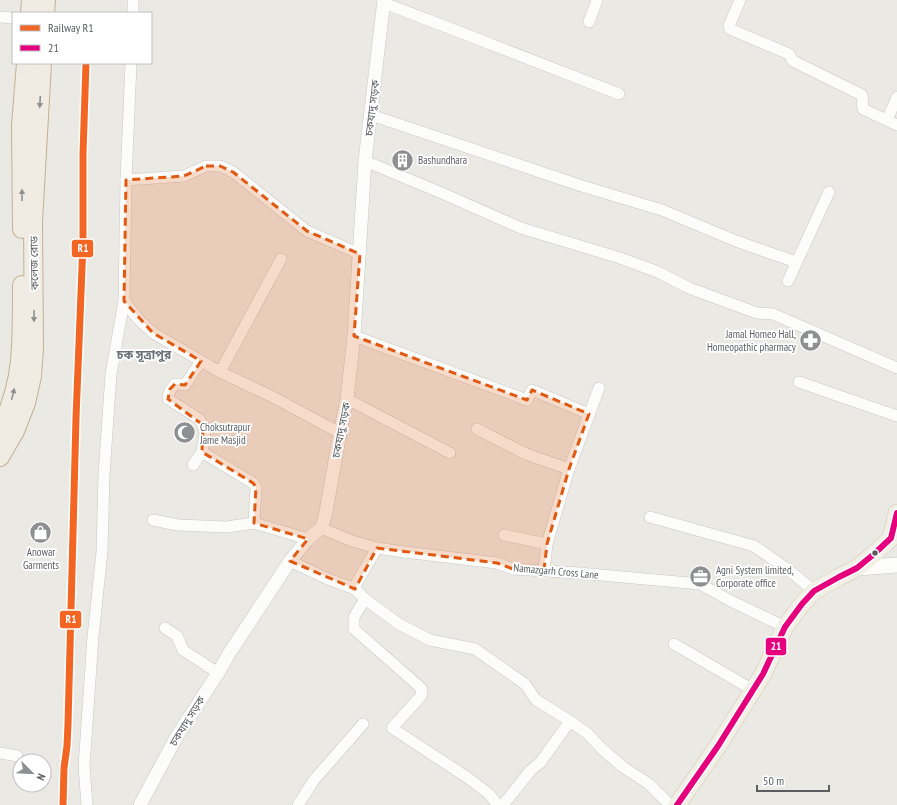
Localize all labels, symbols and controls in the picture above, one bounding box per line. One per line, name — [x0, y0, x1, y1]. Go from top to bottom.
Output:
legend — [12, 12, 152, 64]
text: Railway R1 — [48, 20, 94, 35]
text: 21 — [48, 40, 59, 55]
street label: চকযাদু সড়ক — [361, 79, 382, 138]
one-way arrow — [37, 96, 43, 109]
building icon: Bashundhara — [390, 147, 416, 173]
place label: Bashundhara — [418, 153, 467, 167]
one-way arrow — [19, 188, 25, 201]
street label: কলেজ রোড — [27, 236, 41, 291]
line badge: R1 — [71, 239, 94, 258]
text: R1 — [78, 241, 88, 255]
one-way arrow — [31, 310, 37, 323]
place label: Jamal Homeo Hall, Homeopathic pharmacy — [707, 327, 797, 354]
pharmacy icon: Jamal Homeo Hall, Homeopathic pharmacy — [798, 327, 824, 353]
district label: চক সূত্রাপুর — [116, 347, 172, 363]
one-way arrow — [11, 388, 17, 400]
street label: চকযাদু সড়ক — [329, 401, 353, 460]
mosque icon: Choksutrapur Jame Masjid — [171, 420, 197, 446]
place label: Choksutrapur Jame Masjid — [199, 420, 250, 447]
shop icon: Anowar Garments — [28, 519, 54, 545]
place label: Anowar Garments — [23, 545, 59, 572]
unlabelled marker — [870, 548, 880, 558]
street label: Namazgarh Cross Lane — [513, 560, 600, 582]
office icon: Agni System limited, Corporate office — [687, 563, 713, 589]
place label: Agni System limited, Corporate office — [716, 563, 794, 590]
line badge: R1 — [59, 610, 82, 629]
text: R1 — [66, 612, 76, 626]
line badge: 21 — [765, 637, 787, 656]
text: 21 — [771, 639, 781, 653]
street label: চকযাদু সড়ক — [166, 693, 208, 750]
north arrow — [12, 753, 52, 793]
scale bar — [757, 767, 829, 793]
text: N — [34, 772, 49, 783]
text: 50 m — [763, 773, 784, 788]

